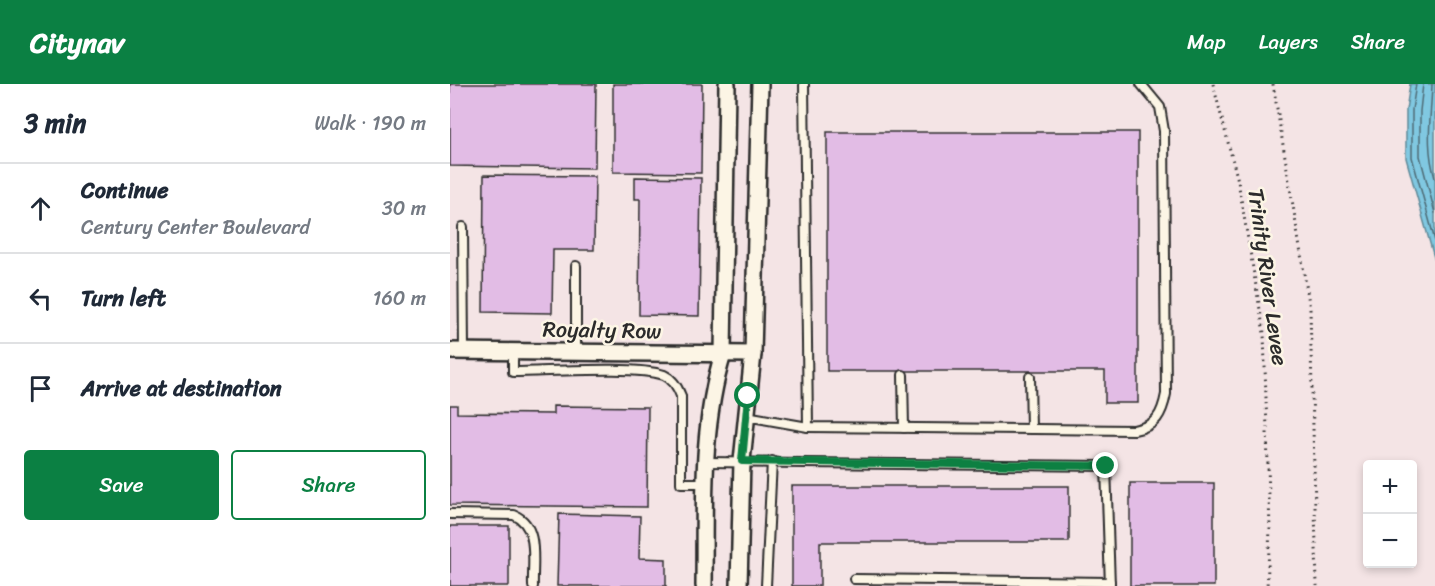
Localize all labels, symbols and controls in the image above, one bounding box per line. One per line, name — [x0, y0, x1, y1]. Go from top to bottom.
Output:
text: Citynav — [30, 18, 124, 67]
text: Map — [1187, 23, 1226, 61]
text: Layers — [1259, 23, 1318, 61]
text: Share — [1351, 23, 1405, 61]
text: 3 min — [24, 100, 86, 146]
text: Walk · 190 m — [314, 106, 426, 141]
text: Continue — [81, 171, 169, 210]
street label: Trinity River Levee — [1236, 186, 1300, 368]
text: 30 m — [382, 191, 426, 226]
icon: ahead — [24, 192, 57, 225]
text: Century Center Boulevard — [81, 210, 310, 245]
text: Turn left — [81, 279, 166, 318]
text: 160 m — [373, 281, 426, 316]
icon: left — [24, 282, 57, 315]
street label: Royalty Row — [542, 309, 662, 351]
text: Arrive at destination — [81, 369, 282, 408]
icon: arrive — [24, 372, 57, 405]
route start — [734, 382, 760, 408]
button: Save — [24, 450, 219, 520]
button: Share — [231, 450, 426, 520]
route end — [1092, 452, 1118, 478]
map controls — [1363, 460, 1417, 568]
button: + — [1363, 460, 1417, 514]
button: − — [1363, 514, 1417, 568]

